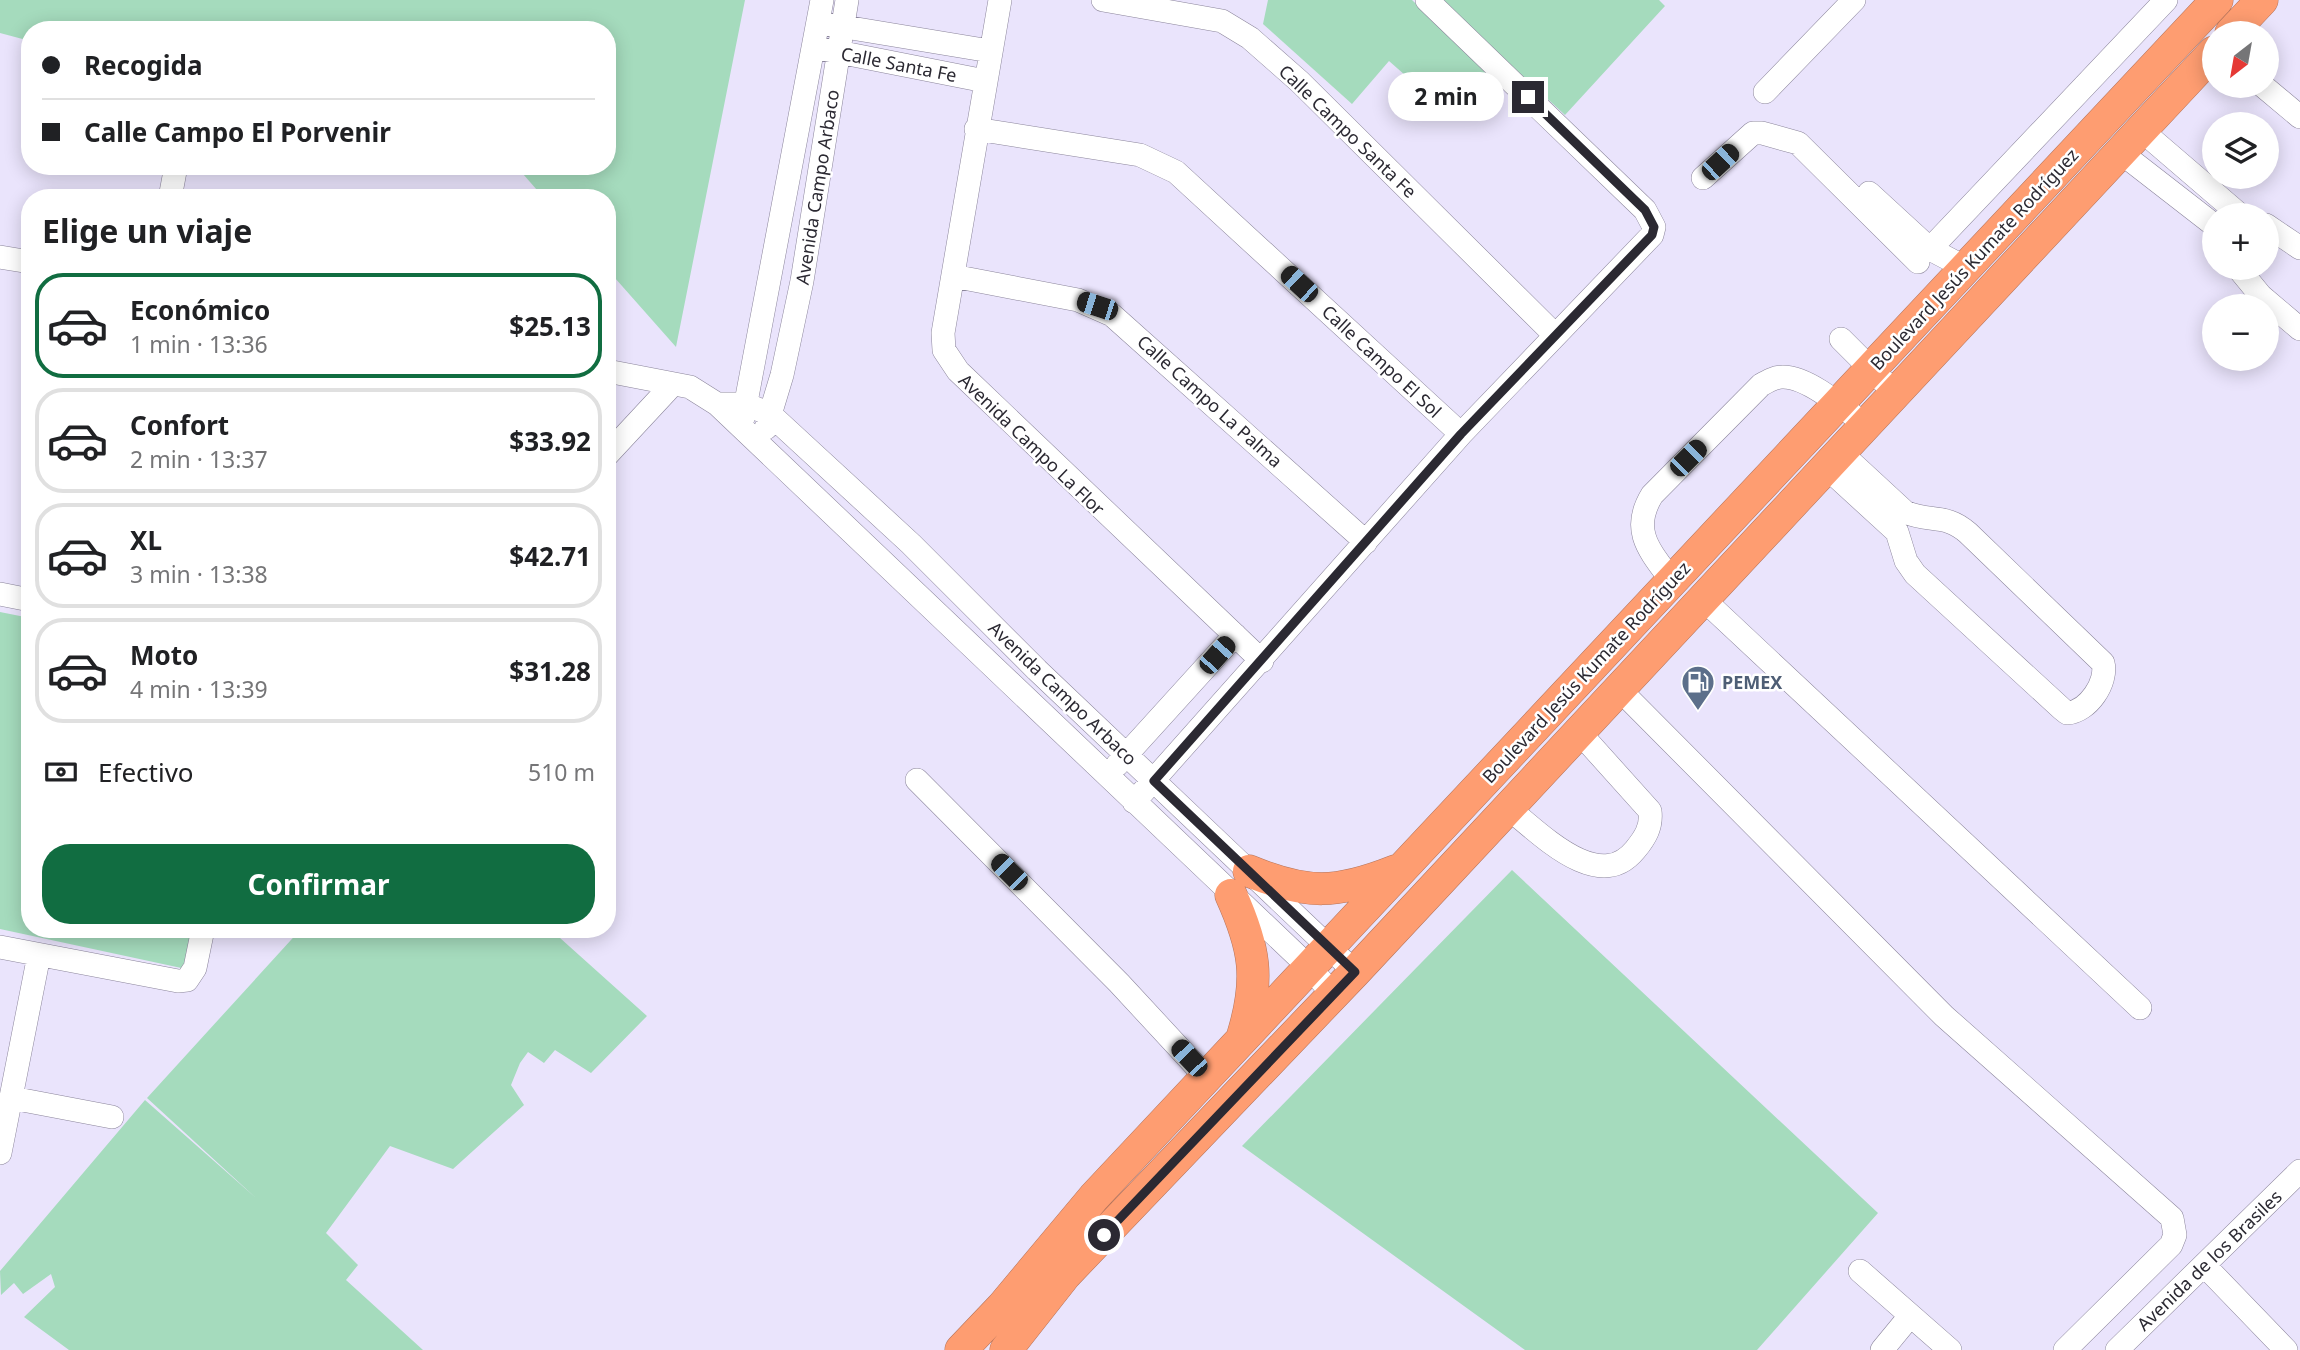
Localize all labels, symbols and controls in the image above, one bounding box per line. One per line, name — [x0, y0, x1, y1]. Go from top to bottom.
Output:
north arrow — [2202, 21, 2278, 98]
map controls — [2202, 21, 2279, 371]
street label: Calle Santa Fe — [839, 41, 959, 87]
text: Recogida — [84, 47, 202, 83]
street label: Calle Campo Santa Fe — [1274, 59, 1422, 203]
callout: 2 min — [1388, 72, 1504, 122]
text: 2 min — [1414, 80, 1478, 112]
route end — [1512, 81, 1544, 113]
street label: Avenida Campo Arbaco — [790, 88, 844, 286]
button: layers — [2202, 112, 2279, 189]
text: Calle Campo El Porvenir — [84, 114, 391, 150]
car — [1698, 140, 1743, 184]
street label: Boulevard Jesús Kumate Rodríguez — [1865, 143, 2083, 375]
button: + — [2202, 203, 2279, 280]
text: Elige un viaje — [42, 209, 252, 252]
car — [1277, 262, 1322, 306]
car — [1074, 290, 1121, 322]
text: Económico — [130, 292, 270, 328]
icon: car — [46, 294, 109, 357]
button: − — [2202, 294, 2279, 371]
street label: Calle Campo El Sol — [1317, 299, 1447, 423]
text: $25.13 — [509, 308, 591, 344]
text: 1 min · 13:36 — [130, 328, 268, 360]
street label: Calle Campo La Palma — [1132, 329, 1288, 473]
street label: Avenida Campo La Flor — [954, 368, 1110, 520]
text: Confort — [130, 407, 229, 443]
icon: car — [46, 409, 109, 472]
text: $33.92 — [509, 423, 591, 459]
car — [1666, 436, 1711, 480]
text: 2 min · 13:37 — [130, 443, 268, 475]
text: XL — [130, 522, 162, 558]
icon: car — [46, 524, 109, 587]
text: $42.71 — [509, 538, 591, 574]
street label: Boulevard Jesús Kumate Rodríguez — [1477, 556, 1695, 788]
text: 3 min · 13:38 — [130, 558, 268, 590]
street label: Avenida Campo Arbaco — [984, 616, 1142, 770]
car — [1196, 632, 1239, 678]
text: Moto — [130, 637, 198, 673]
icon: car — [46, 639, 109, 702]
text: $31.28 — [509, 653, 591, 689]
fuel station icon: PEMEX — [1679, 663, 1717, 712]
place label: PEMEX — [1722, 670, 1782, 694]
text: 4 min · 13:39 — [130, 673, 268, 705]
icon: cash — [42, 753, 80, 791]
text: Efectivo — [98, 754, 194, 790]
text: 510 m — [528, 756, 595, 788]
button: Confirmar — [42, 844, 595, 924]
car — [987, 850, 1032, 894]
car — [1167, 1035, 1212, 1081]
street label: Avenida de los Brasiles — [2131, 1184, 2287, 1336]
route start — [1088, 1219, 1120, 1251]

